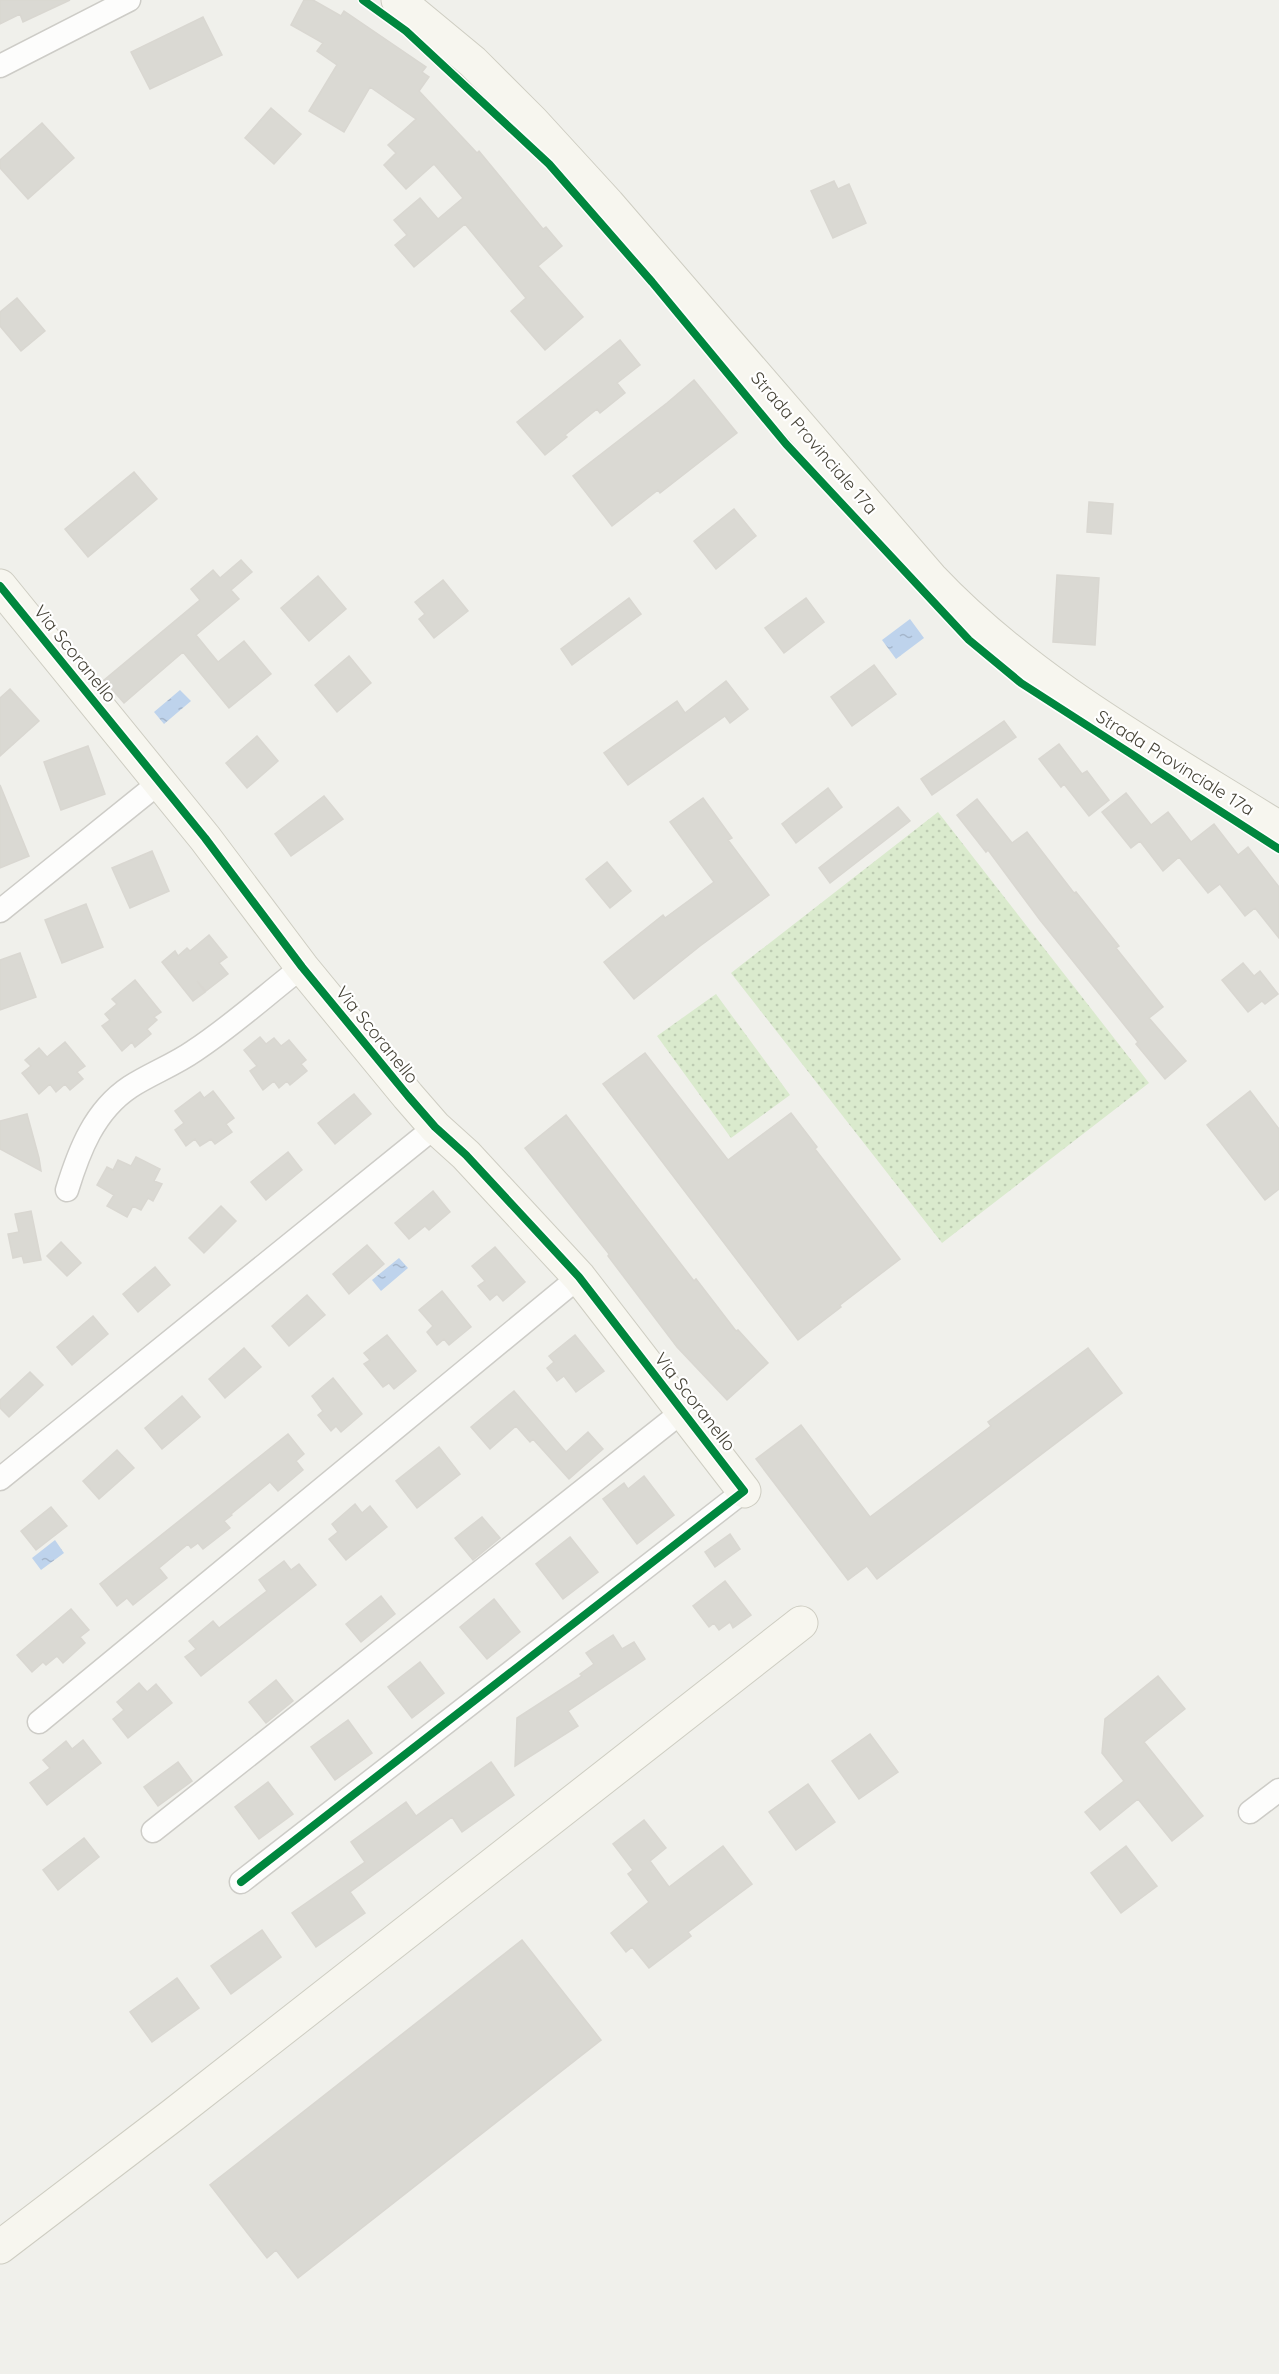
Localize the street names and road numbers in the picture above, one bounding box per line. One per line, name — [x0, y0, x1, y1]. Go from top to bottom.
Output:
street label: Strada Provinciale 17a — [746, 366, 883, 519]
street label: Via Scoranello — [29, 600, 122, 707]
street label: Strada Provinciale 17a — [1092, 705, 1259, 821]
street label: Via Scoranello — [331, 981, 424, 1088]
street label: Via Scoranello — [650, 1348, 741, 1456]

